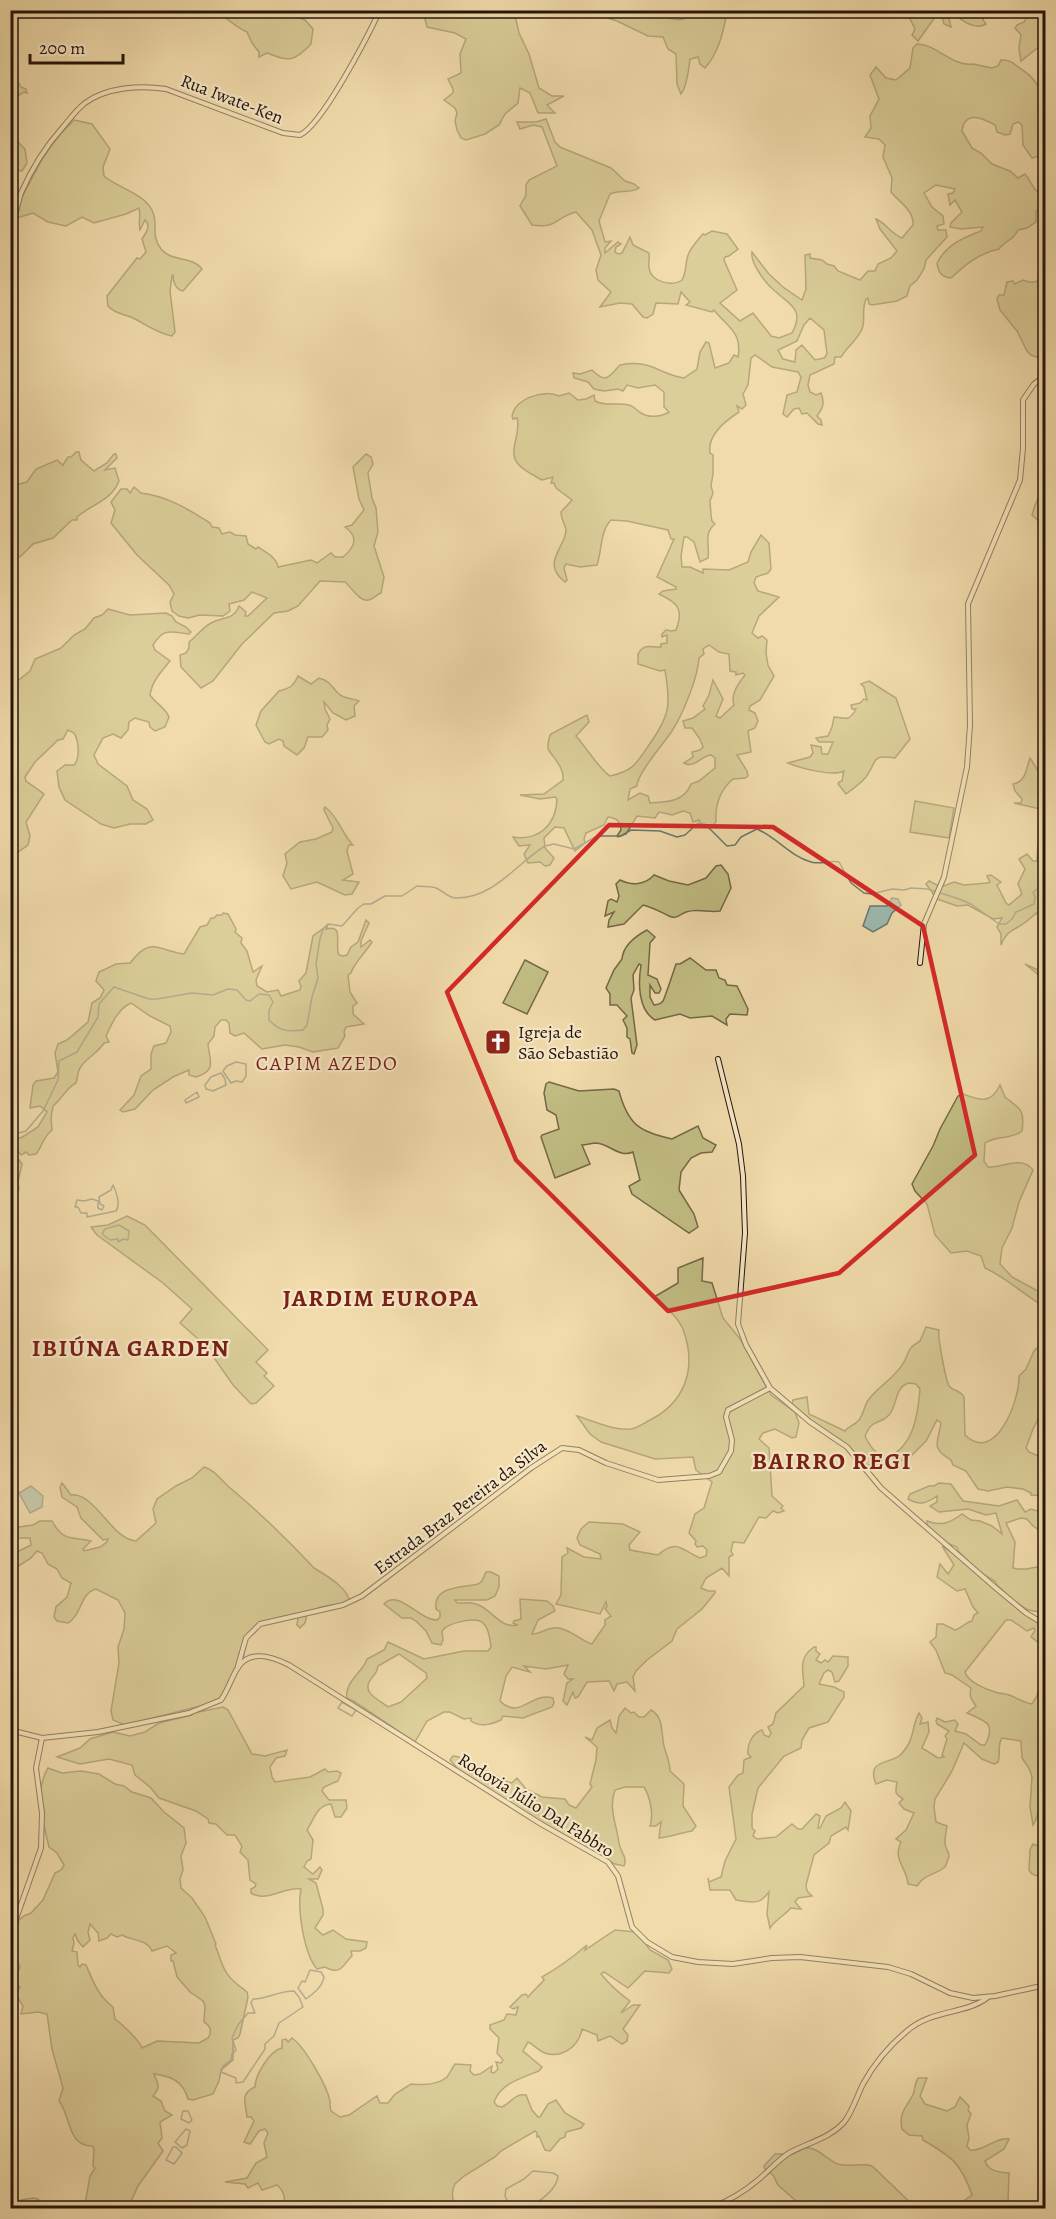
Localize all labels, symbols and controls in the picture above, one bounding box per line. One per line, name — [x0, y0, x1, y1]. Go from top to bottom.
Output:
scale bar — [30, 27, 123, 65]
text: 200 m — [39, 36, 85, 60]
street label: Rua Iwate-Ken — [177, 68, 287, 130]
place label: Igreja de São Sebastião — [518, 1020, 619, 1065]
church icon: Igreja de São Sebastião — [483, 1027, 513, 1057]
district label: CAPIM AZEDO — [256, 1050, 398, 1077]
district label: JARDIM EUROPA — [283, 1282, 479, 1314]
district label: IBIÚNA GARDEN — [32, 1332, 230, 1364]
street label: Estrada Braz Pereira da Silva — [369, 1434, 552, 1580]
district label: BAIRRO REGI — [752, 1445, 912, 1477]
street label: Rodovia Júlio Dal Fabbro — [453, 1747, 619, 1863]

